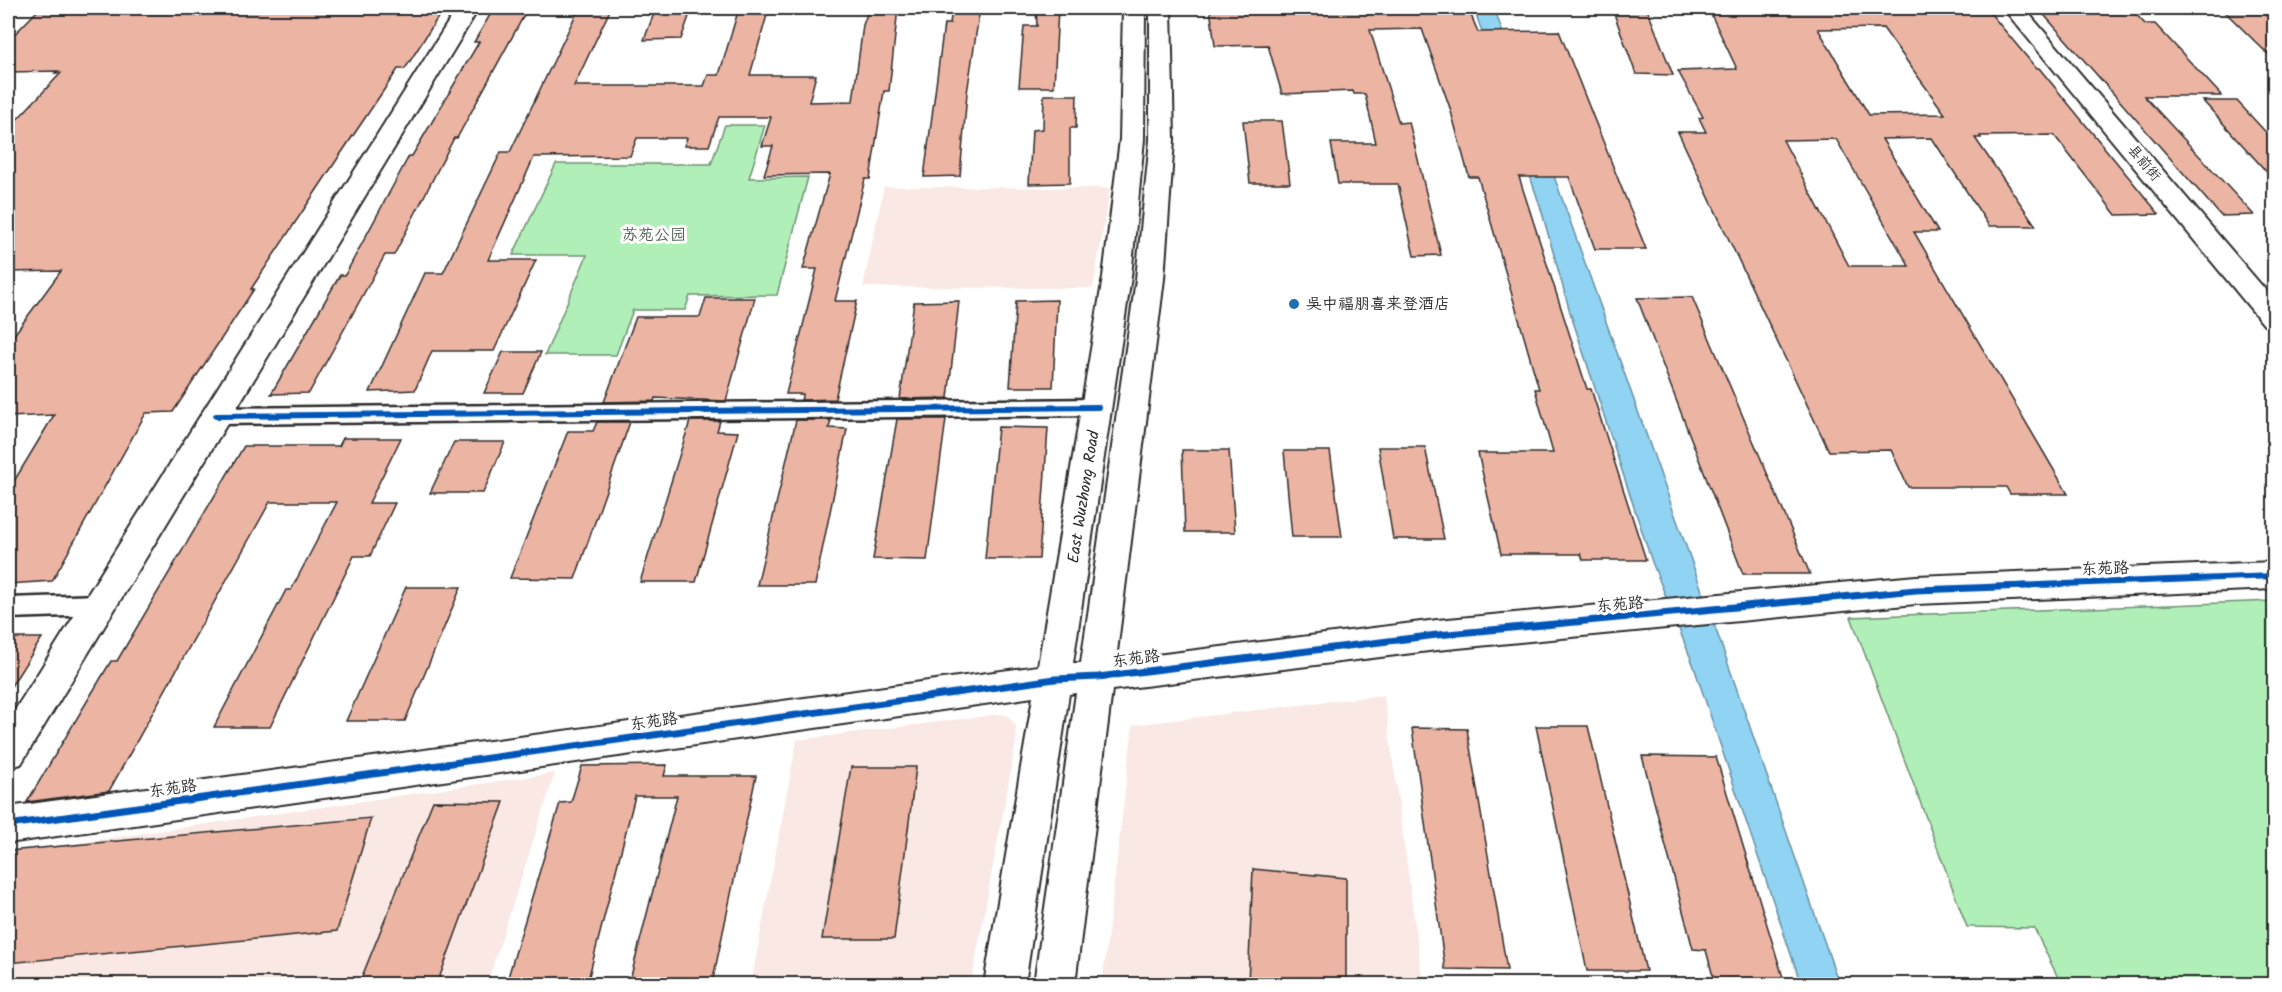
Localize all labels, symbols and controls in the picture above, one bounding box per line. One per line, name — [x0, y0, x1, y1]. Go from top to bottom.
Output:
street label: 县前街 — [2122, 140, 2166, 186]
park label: 苏苑公园 — [622, 223, 686, 248]
place label: 吴中福朋喜来登酒店 — [1306, 292, 1450, 317]
marker: 吴中福朋喜来登酒店 — [1287, 297, 1301, 311]
street label: East Wuzhong Road — [1061, 428, 1107, 565]
street label: 东苑路 — [2081, 556, 2129, 582]
street label: 东苑路 — [1595, 590, 1645, 620]
street label: 东苑路 — [1111, 644, 1161, 674]
street label: 东苑路 — [628, 706, 680, 738]
street label: 东苑路 — [147, 773, 199, 805]

